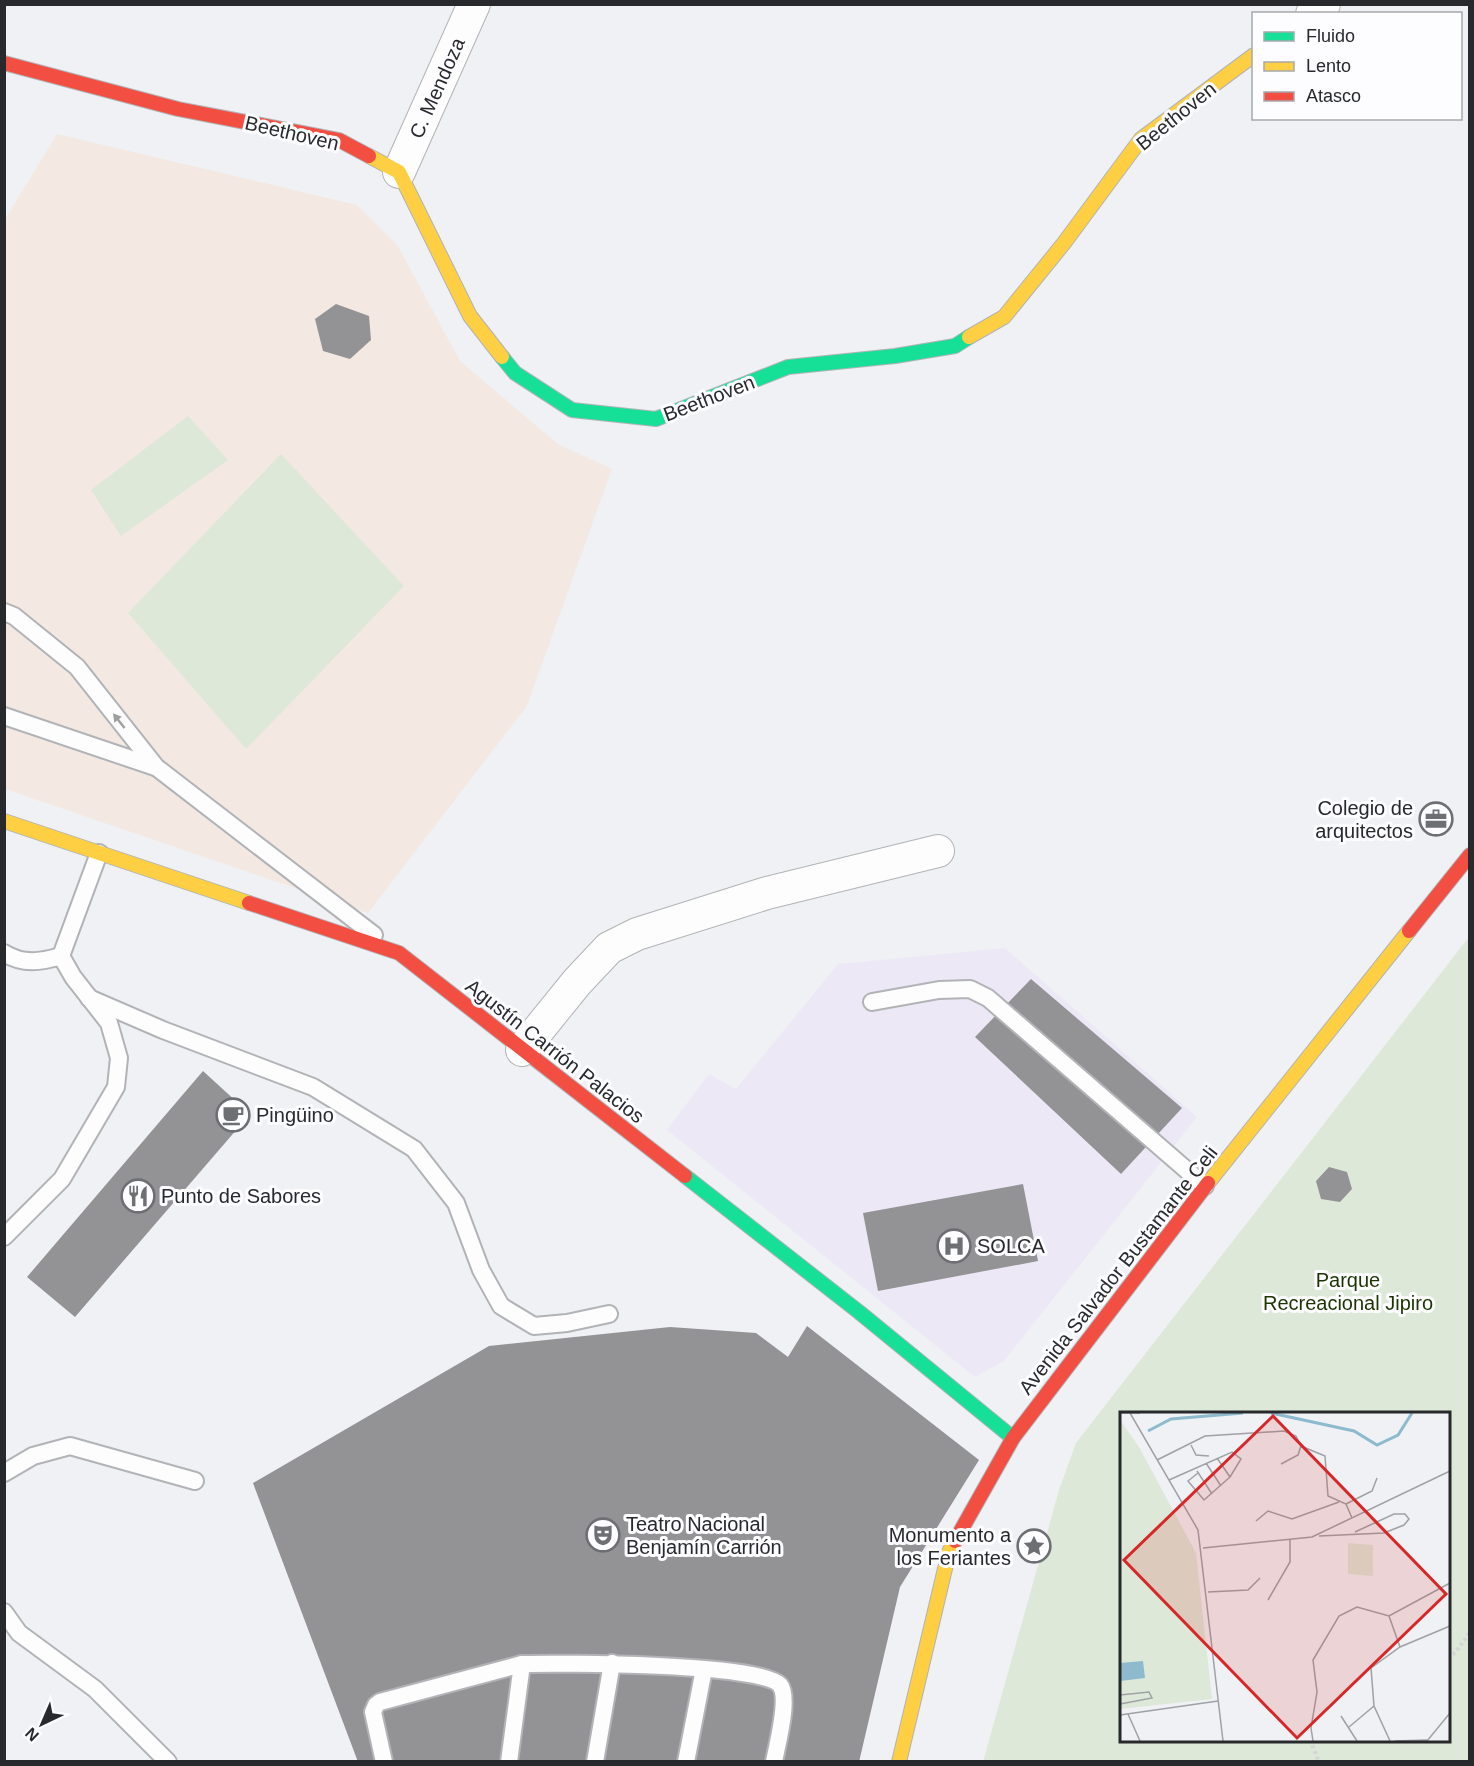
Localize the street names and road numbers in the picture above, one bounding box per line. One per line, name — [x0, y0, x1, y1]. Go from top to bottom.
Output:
street label: C. Mendoza — [405, 33, 469, 142]
street label: Beethoven — [1132, 77, 1220, 155]
street label: Beethoven — [243, 112, 341, 154]
street label: Beethoven — [660, 371, 758, 425]
street label: Agustín Carrión Palacios — [462, 975, 648, 1127]
street label: Avenida Salvador Bustamante Celi — [1014, 1142, 1222, 1398]

